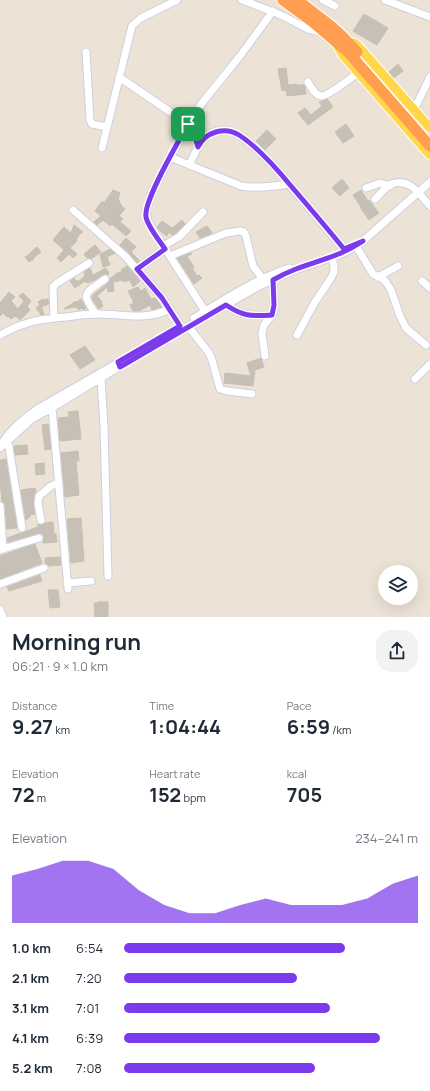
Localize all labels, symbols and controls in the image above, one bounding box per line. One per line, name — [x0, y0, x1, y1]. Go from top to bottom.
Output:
pin — [171, 107, 205, 141]
icon: arrive — [177, 113, 199, 135]
map controls — [378, 565, 418, 605]
button: layers — [378, 565, 418, 605]
text: Morning run — [12, 627, 141, 657]
button: share — [376, 630, 418, 672]
text: 06:21 · 9 × 1.0 km — [12, 657, 108, 675]
text: Distance — [12, 698, 57, 713]
text: Time — [149, 698, 174, 713]
text: Pace — [287, 698, 312, 713]
text: 9.27 — [12, 713, 53, 740]
text: 1:04:44 — [149, 713, 221, 740]
text: 6:59 — [287, 713, 330, 740]
text: km — [53, 722, 70, 737]
text: /km — [330, 722, 351, 737]
text: Elevation — [12, 766, 58, 781]
text: Heart rate — [149, 766, 200, 781]
text: kcal — [287, 766, 307, 781]
text: 72 — [12, 781, 35, 808]
text: 152 — [149, 781, 181, 808]
text: 705 — [287, 781, 322, 808]
text: m — [35, 790, 46, 805]
text: bpm — [181, 790, 206, 805]
text: Elevation — [12, 829, 67, 847]
text: 234–241 m — [355, 829, 418, 847]
text: 1.0 km — [12, 939, 51, 957]
text: 6:54 — [76, 939, 103, 957]
text: 2.1 km — [12, 969, 49, 987]
text: 7:20 — [76, 969, 102, 987]
text: 3.1 km — [12, 999, 49, 1017]
text: 7:01 — [76, 999, 99, 1017]
text: 4.1 km — [12, 1029, 49, 1047]
text: 6:39 — [76, 1029, 103, 1047]
text: 5.2 km — [12, 1059, 53, 1077]
text: 7:08 — [76, 1059, 102, 1077]

